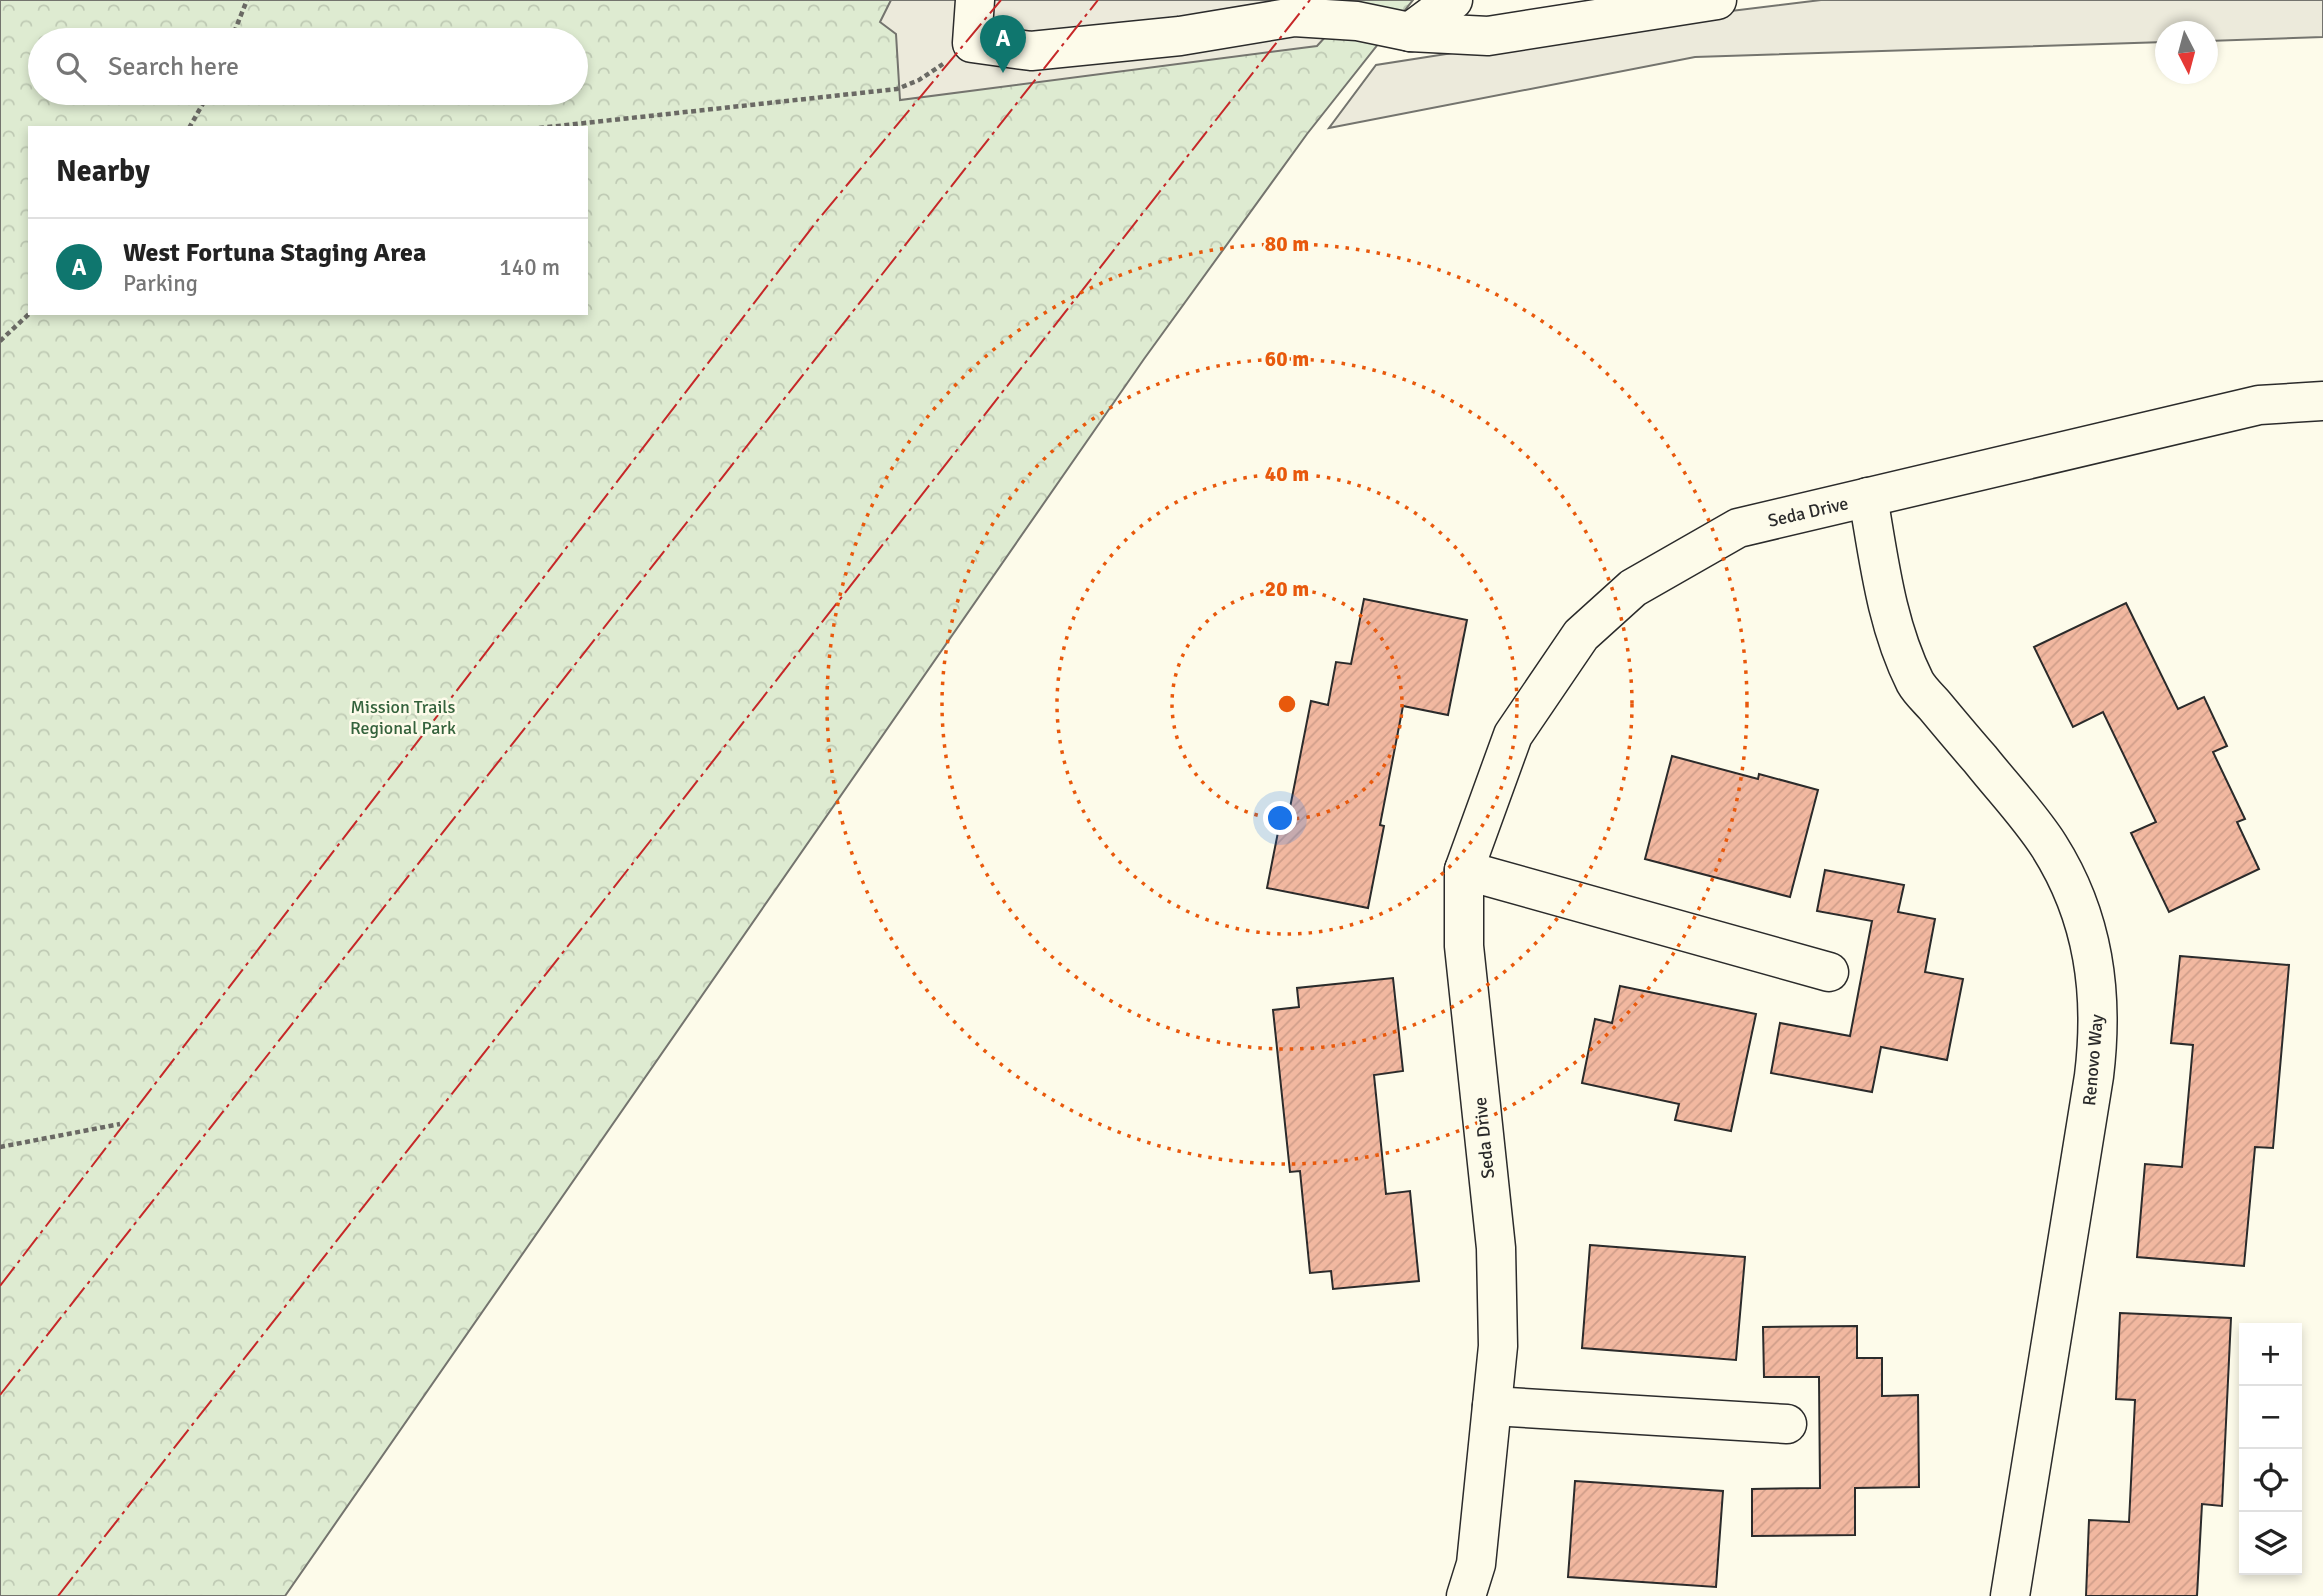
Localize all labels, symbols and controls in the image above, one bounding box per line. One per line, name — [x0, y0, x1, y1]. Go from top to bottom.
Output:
pin: A — [980, 15, 1026, 73]
north arrow — [2155, 21, 2218, 84]
search box — [28, 28, 588, 105]
icon: search — [52, 48, 90, 86]
text: Search here — [108, 51, 239, 83]
text: Nearby — [56, 153, 150, 190]
text: 80 m — [1265, 231, 1309, 257]
text: West Fortuna Staging Area — [123, 237, 426, 269]
text: A — [72, 253, 86, 282]
text: 140 m — [499, 253, 560, 282]
text: Parking — [123, 269, 198, 298]
text: 60 m — [1265, 346, 1309, 372]
text: 40 m — [1265, 461, 1309, 487]
street label: Seda Drive — [1766, 492, 1850, 532]
text: 20 m — [1265, 576, 1309, 602]
centre of rings — [1275, 692, 1299, 716]
park label: Mission Trails Regional Park — [350, 696, 456, 739]
your location — [1263, 801, 1297, 835]
street label: Renovo Way — [2078, 1013, 2108, 1107]
street label: Seda Drive — [1469, 1096, 1499, 1180]
map controls — [2239, 1323, 2302, 1575]
button: + — [2239, 1323, 2302, 1386]
button: − — [2239, 1386, 2302, 1449]
button: locate — [2239, 1449, 2302, 1512]
button: layers — [2239, 1512, 2302, 1575]

